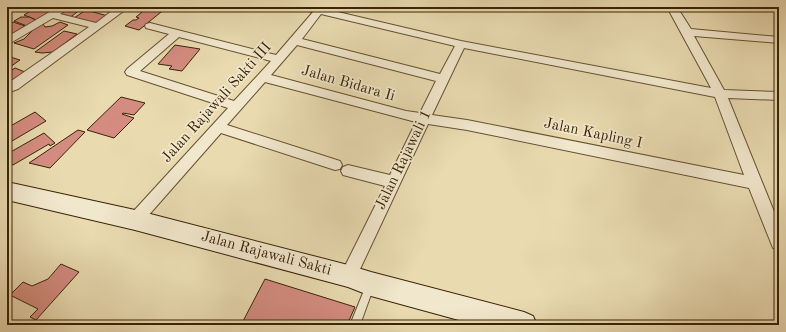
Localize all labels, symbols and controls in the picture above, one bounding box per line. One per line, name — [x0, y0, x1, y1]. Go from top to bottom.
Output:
street label: Jalan Rajawali Sakti III — [159, 40, 275, 166]
street label: Jalan Bidara Ii — [299, 63, 397, 105]
street label: Jalan Rajawali 1 — [373, 108, 435, 212]
street label: Jalan Kapling I — [542, 116, 644, 152]
street label: Jalan Rajawali Sakti — [199, 229, 333, 279]

